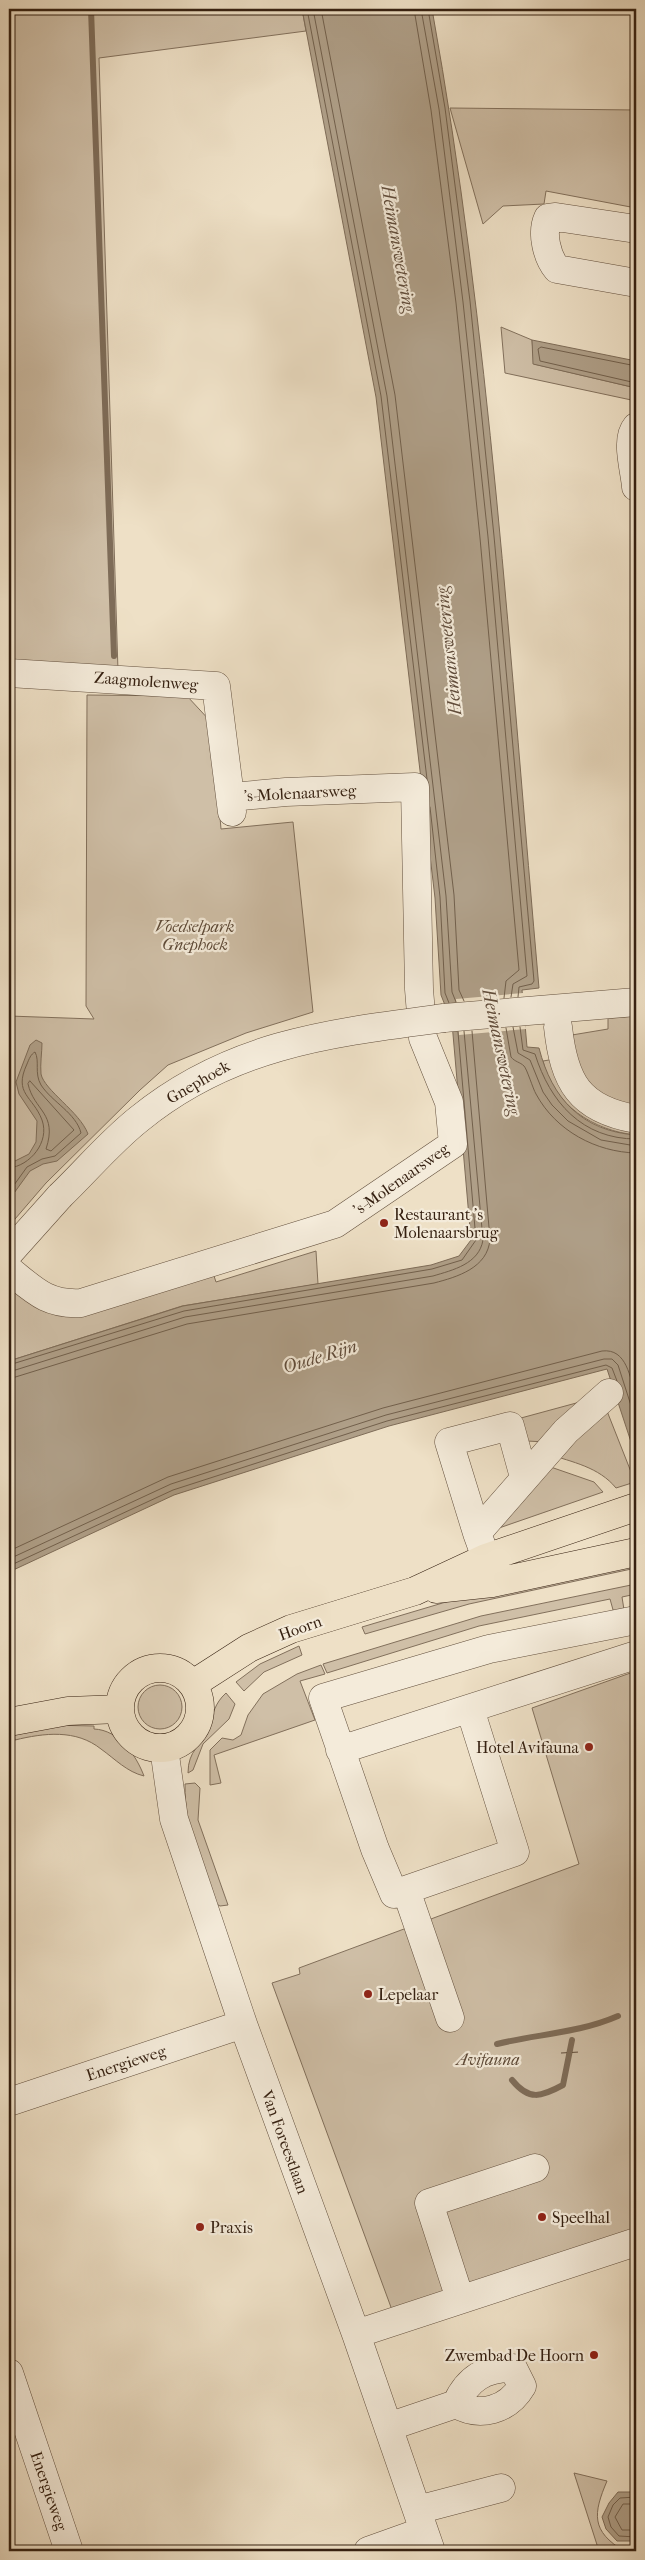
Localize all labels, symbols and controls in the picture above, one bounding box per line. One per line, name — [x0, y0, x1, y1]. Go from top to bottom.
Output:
water label: Heimanswetering — [376, 183, 420, 315]
water label: Heimanswetering — [432, 585, 466, 717]
street label: Zaagmolenweg — [93, 668, 199, 694]
street label: 's-Molenaarsweg — [243, 781, 357, 805]
park label: Voedselpark Gnephoek — [156, 917, 234, 954]
water label: Heimanswetering — [477, 986, 525, 1118]
street label: Gnephoek — [163, 1056, 234, 1108]
street label: 's-Molenaarsweg — [349, 1139, 453, 1219]
place label: Restaurant 's Molenaarsbrug — [394, 1205, 499, 1242]
marker: Restaurant 's Molenaarsbrug — [378, 1217, 390, 1229]
water label: Oude Rijn — [280, 1336, 360, 1378]
street label: Hoorn — [276, 1611, 325, 1645]
place label: Hotel Avifauna — [476, 1738, 580, 1757]
marker: Hotel Avifauna — [583, 1741, 595, 1753]
place label: Lepelaar — [378, 1985, 438, 2004]
marker: Lepelaar — [362, 1988, 374, 2000]
street label: Energieweg — [84, 2041, 169, 2085]
park label: Avifauna — [455, 2050, 520, 2069]
street label: Van Foreestlaan — [257, 2087, 313, 2197]
place label: Speelhal — [552, 2208, 611, 2227]
marker: Speelhal — [536, 2211, 548, 2223]
place label: Praxis — [210, 2218, 253, 2237]
marker: Praxis — [194, 2221, 206, 2233]
place label: Zwembad De Hoorn — [445, 2346, 585, 2365]
marker: Zwembad De Hoorn — [588, 2349, 600, 2361]
street label: Energieweg — [27, 2449, 72, 2534]

